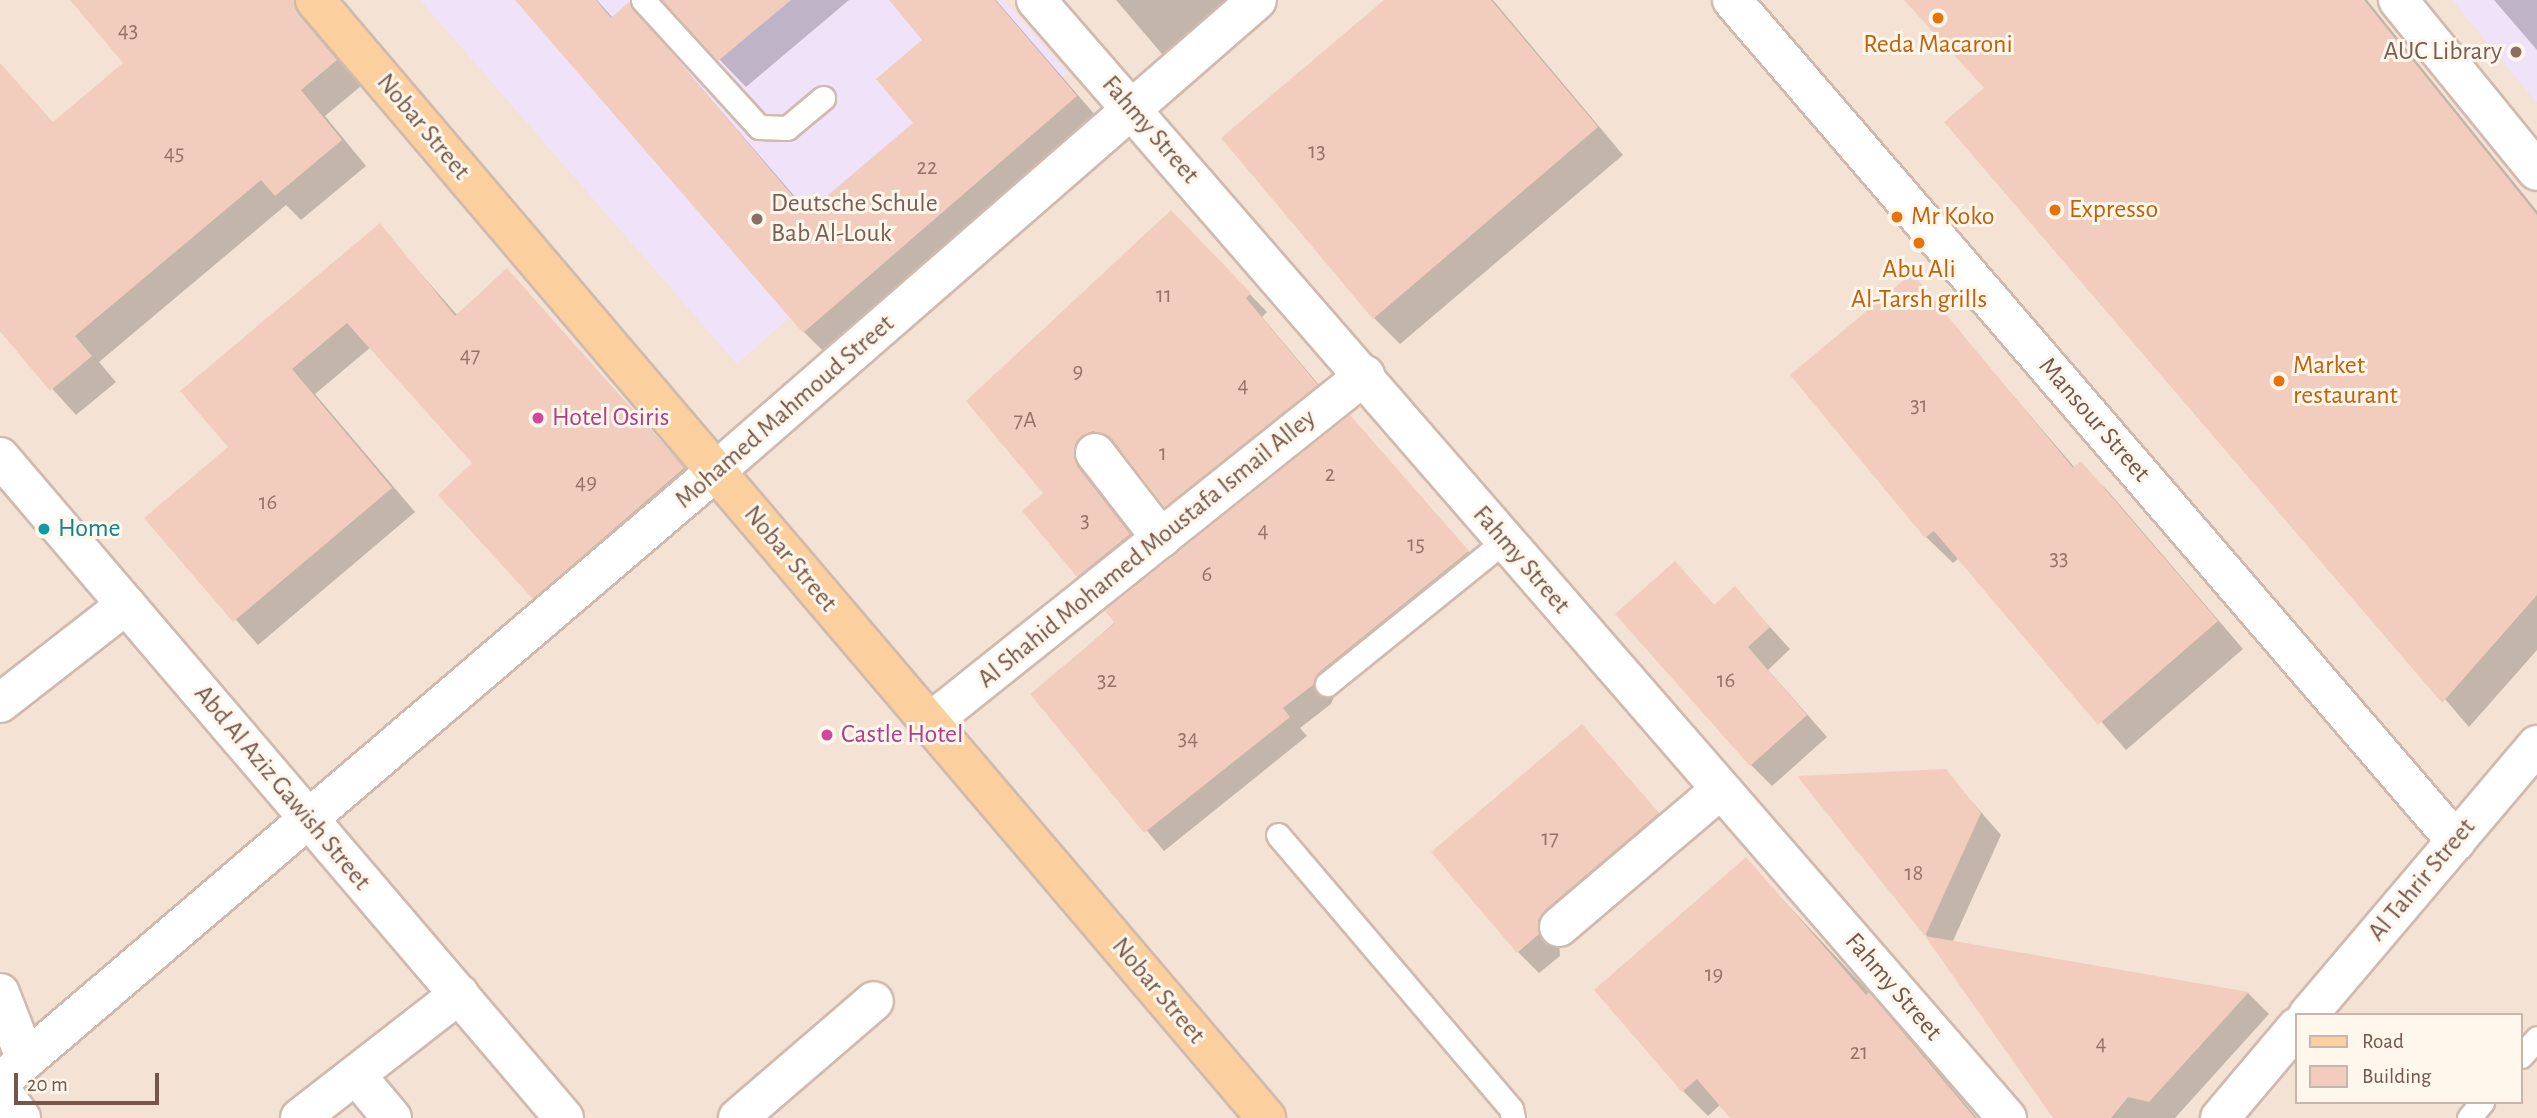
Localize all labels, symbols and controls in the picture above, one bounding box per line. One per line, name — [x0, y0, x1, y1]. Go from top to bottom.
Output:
marker: Reda Macaroni — [1930, 10, 1946, 26]
house number: 43 — [118, 17, 138, 45]
place label: Reda Macaroni — [1863, 29, 2013, 61]
place label: AUC Library — [2383, 36, 2502, 68]
marker: AUC Library — [2508, 44, 2524, 60]
street label: Nobar Street — [370, 68, 476, 186]
street label: Fahmy Street — [1095, 70, 1205, 190]
house number: 13 — [1308, 138, 1326, 166]
house number: 45 — [164, 140, 184, 168]
house number: 22 — [917, 154, 937, 182]
place label: Deutsche Schule Bab Al-Louk — [771, 188, 938, 249]
place label: Expresso — [2069, 194, 2158, 226]
place label: Mr Koko — [1911, 201, 1995, 233]
marker: Expresso — [2047, 202, 2063, 218]
marker: Mr Koko — [1889, 209, 1905, 225]
marker: Deutsche Schule Bab Al-Louk — [749, 211, 765, 227]
marker: Abu Ali Al-Tarsh grills — [1911, 235, 1927, 251]
place label: Abu Ali Al-Tarsh grills — [1851, 254, 1987, 316]
house number: 11 — [1156, 282, 1172, 310]
street label: Mohamed Mahmoud Street — [669, 308, 901, 516]
house number: 47 — [460, 342, 480, 370]
place label: Market restaurant — [2293, 350, 2398, 412]
street label: Mansour Street — [2031, 351, 2157, 489]
house number: 9 — [1073, 358, 1083, 386]
house number: 4 — [1237, 372, 1249, 400]
marker: Market restaurant — [2271, 373, 2287, 389]
house number: 31 — [1910, 392, 1928, 420]
place label: Hotel Osiris — [552, 402, 669, 434]
street label: Al Shahid Mohamed Moustafa Ismail Alley — [972, 403, 1322, 695]
house number: 7A — [1014, 407, 1036, 435]
marker: Hotel Osiris — [530, 410, 546, 426]
house number: 1 — [1159, 440, 1167, 468]
house number: 2 — [1325, 461, 1335, 489]
house number: 49 — [575, 469, 597, 497]
house number: 16 — [259, 489, 277, 517]
street label: Nobar Street — [737, 500, 843, 618]
street label: Fahmy Street — [1466, 500, 1576, 620]
house number: 3 — [1080, 507, 1090, 535]
place label: Home — [58, 513, 121, 545]
house number: 4 — [1257, 517, 1269, 545]
marker: Home — [36, 521, 52, 537]
house number: 15 — [1407, 531, 1425, 559]
house number: 33 — [2050, 545, 2068, 573]
house number: 6 — [1202, 561, 1212, 589]
house number: 32 — [1097, 667, 1117, 695]
house number: 16 — [1717, 667, 1735, 695]
street label: Abd Al Aziz Gawish Street — [187, 679, 377, 897]
place label: Castle Hotel — [841, 719, 964, 751]
house number: 34 — [1178, 725, 1198, 753]
marker: Castle Hotel — [819, 727, 835, 743]
street label: Al Tahrir Street — [2362, 812, 2482, 948]
house number: 17 — [1541, 825, 1559, 853]
house number: 18 — [1905, 860, 1923, 888]
street label: Fahmy Street — [1838, 927, 1948, 1047]
street label: Nobar Street — [1105, 932, 1211, 1050]
house number: 19 — [1705, 961, 1723, 989]
legend — [2296, 1013, 2523, 1104]
house number: 4 — [2095, 1030, 2107, 1058]
text: Road — [2362, 1031, 2404, 1052]
house number: 21 — [1850, 1039, 1868, 1067]
scale bar — [18, 1058, 163, 1102]
text: Building — [2362, 1066, 2431, 1087]
text: 20 m — [27, 1074, 68, 1095]

